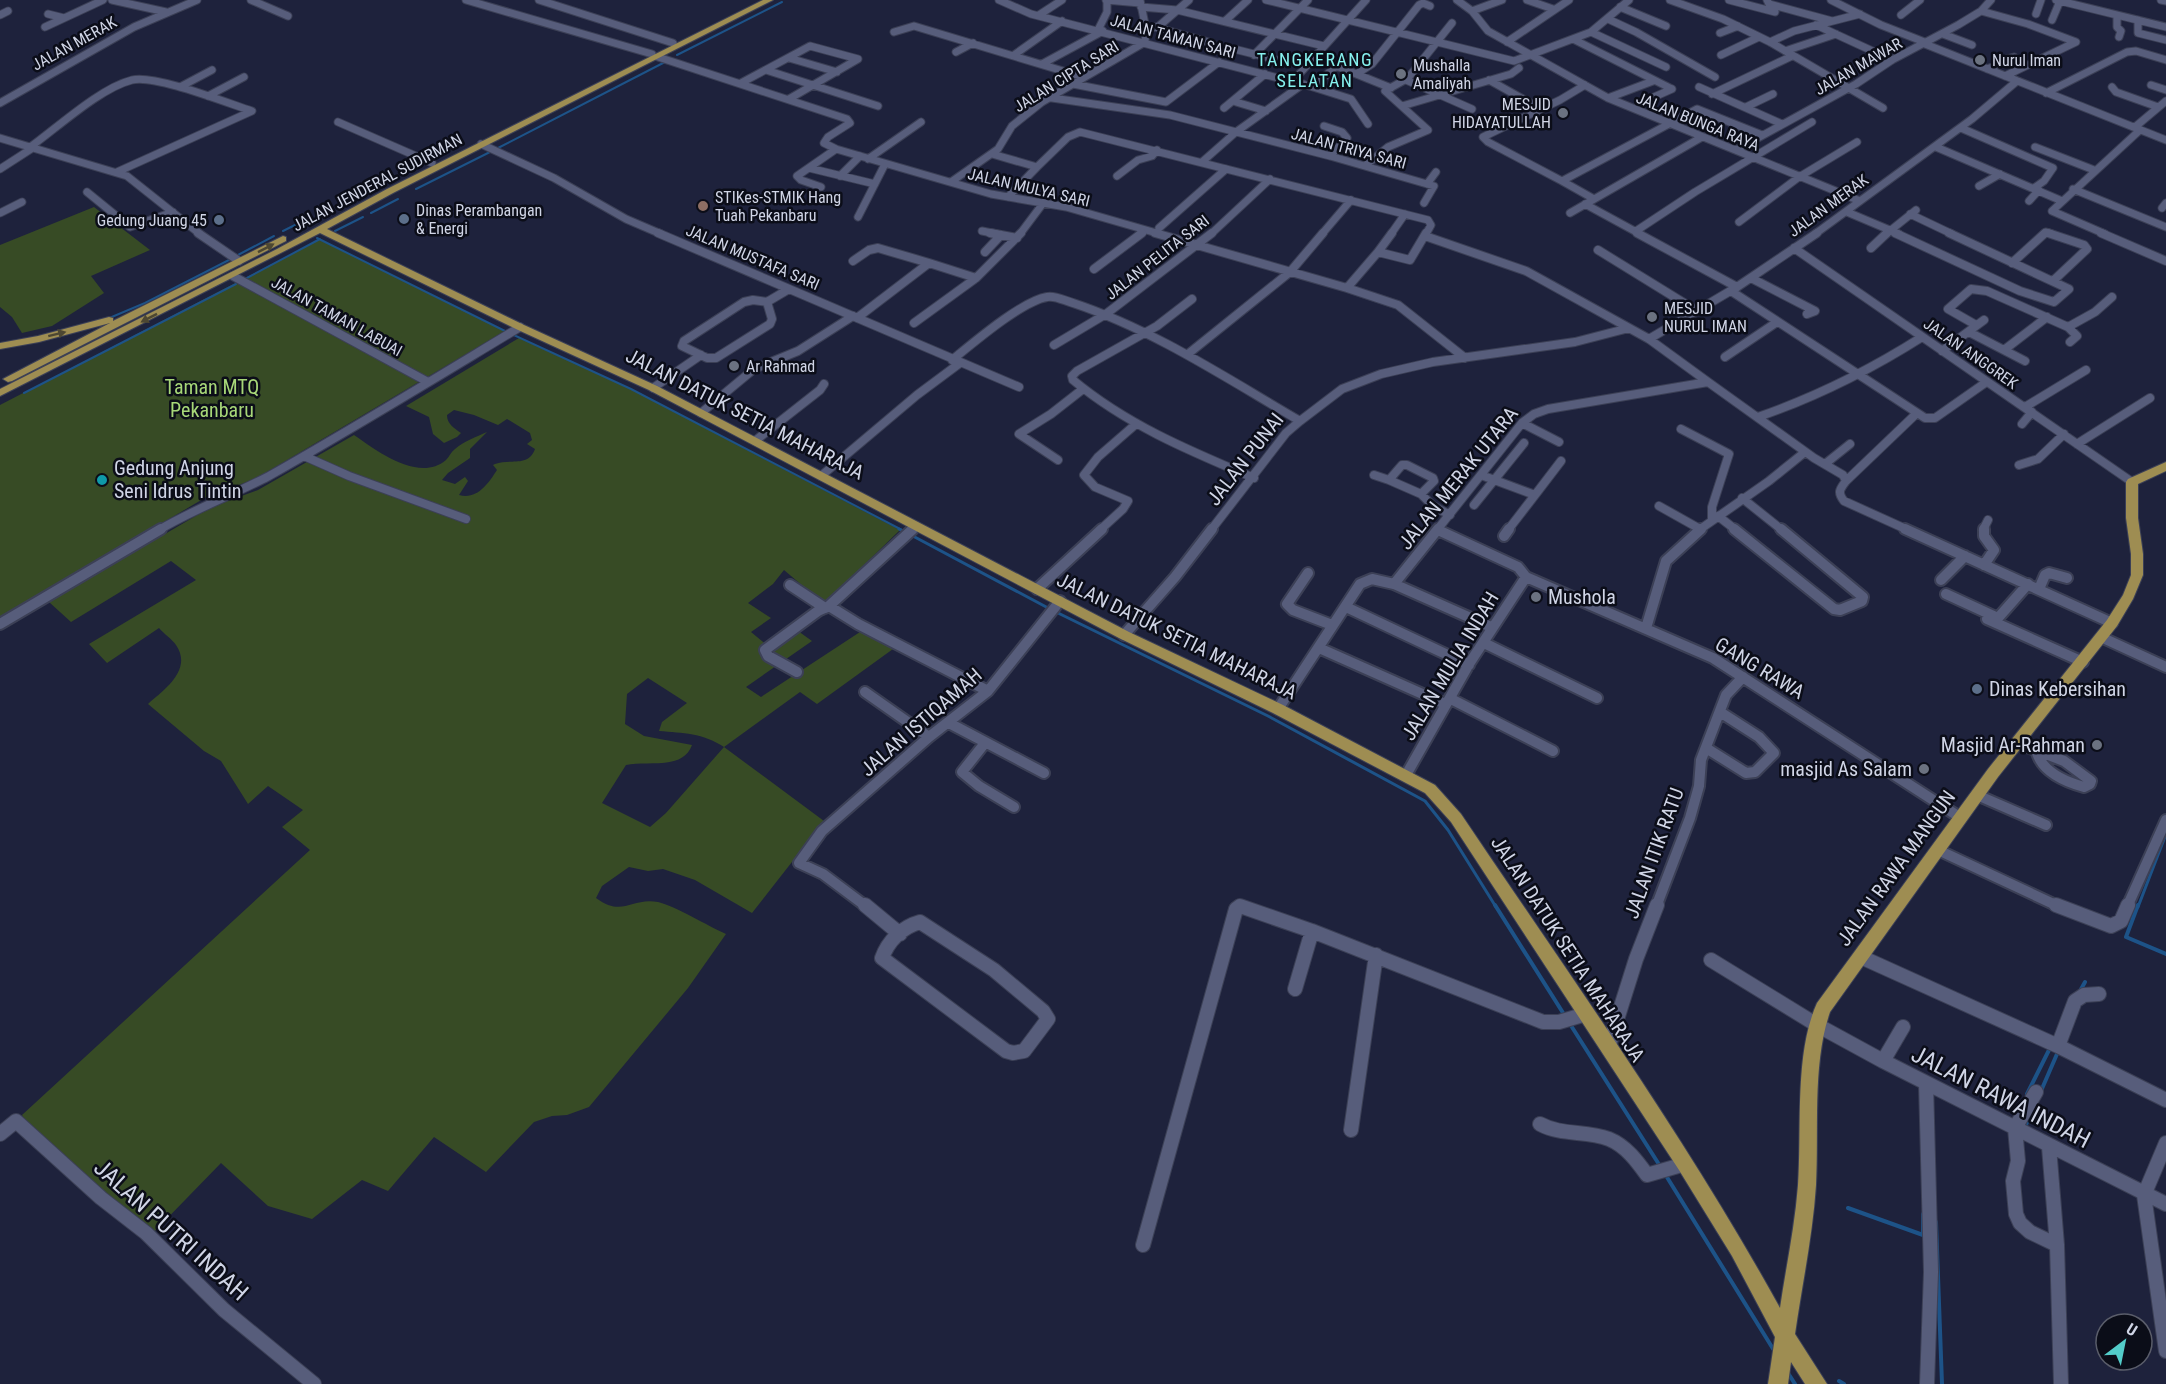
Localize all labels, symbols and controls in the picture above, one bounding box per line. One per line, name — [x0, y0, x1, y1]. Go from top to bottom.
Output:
street label: JALAN TAMAN SARI — [1108, 11, 1238, 62]
street label: JALAN MERAK — [29, 12, 120, 74]
street label: JALAN MAWAR — [1811, 33, 1906, 99]
street label: JALAN CIPTA SARI — [1010, 37, 1122, 116]
district label: TANGKERANG SELATAN — [1257, 49, 1373, 91]
place label: Nurul Iman — [1992, 51, 2061, 70]
marker: Nurul Iman — [1973, 53, 1987, 67]
place label: Mushalla Amaliyah — [1413, 56, 1471, 93]
marker: Mushalla Amaliyah — [1394, 67, 1408, 81]
street label: JALAN BUNGA RAYA — [1633, 88, 1762, 155]
place label: MESJID HIDAYATULLAH — [1452, 95, 1551, 132]
marker: MESJID HIDAYATULLAH — [1556, 106, 1570, 120]
street label: JALAN TRIYA SARI — [1289, 124, 1408, 173]
street label: JALAN JENDERAL SUDIRMAN — [289, 130, 465, 235]
street label: JALAN MULYA SARI — [966, 164, 1092, 211]
street label: JALAN MERAK — [1785, 170, 1872, 241]
place label: STIKes-STMIK Hang Tuah Pekanbaru — [715, 188, 841, 225]
marker: STIKes-STMIK Hang Tuah Pekanbaru — [696, 199, 710, 213]
place label: Dinas Perambangan & Energi — [416, 201, 542, 238]
place label: Gedung Juang 45 — [97, 211, 207, 230]
street label: JALAN PELITA SARI — [1102, 211, 1213, 304]
marker: Dinas Perambangan & Energi — [397, 212, 411, 226]
marker: Gedung Juang 45 — [212, 213, 226, 227]
street label: JALAN MUSTAFA SARI — [683, 221, 822, 294]
one-way arrow — [257, 243, 274, 253]
street label: JALAN TAMAN LABUAI — [268, 273, 406, 360]
place label: MESJID NURUL IMAN — [1664, 299, 1747, 336]
marker: MESJID NURUL IMAN — [1645, 310, 1659, 324]
one-way arrow — [140, 313, 157, 323]
street label: JALAN ANGGREK — [1920, 314, 2022, 393]
one-way arrow — [48, 329, 66, 339]
street label: JALAN DATUK SETIA MAHARAJA — [622, 343, 869, 485]
place label: Ar Rahmad — [746, 357, 815, 376]
marker: Ar Rahmad — [727, 359, 741, 373]
park label: Taman MTQ Pekanbaru — [165, 375, 259, 422]
street label: JALAN MERAK UTARA — [1393, 402, 1523, 554]
street label: JALAN PUNAI — [1201, 408, 1289, 510]
place label: Gedung Anjung Seni Idrus Tintin — [114, 456, 242, 503]
marker: Gedung Anjung Seni Idrus Tintin — [95, 473, 109, 487]
street label: JALAN DATUK SETIA MAHARAJA — [1053, 567, 1301, 705]
place label: Mushola — [1548, 585, 1616, 609]
street label: JALAN MULIA INDAH — [1396, 587, 1504, 745]
marker: Mushola — [1529, 590, 1543, 604]
street label: GANG RAWA — [1711, 632, 1809, 704]
street label: JALAN ISTIQAMAH — [855, 663, 987, 781]
place label: Dinas Kebersihan — [1989, 677, 2126, 701]
marker: Dinas Kebersihan — [1970, 682, 1984, 696]
place label: Masjid Ar-Rahman — [1941, 733, 2085, 757]
marker: Masjid Ar-Rahman — [2090, 738, 2104, 752]
place label: masjid As Salam — [1780, 757, 1912, 781]
marker: masjid As Salam — [1917, 762, 1931, 776]
street label: JALAN ITIK RATU — [1619, 784, 1689, 922]
street label: JALAN RAWA MANGUN — [1832, 786, 1960, 950]
street label: JALAN DATUK SETIA MAHARAJA — [1486, 832, 1650, 1067]
street label: JALAN RAWA INDAH — [1907, 1040, 2095, 1154]
street label: JALAN PUTRI INDAH — [88, 1153, 254, 1307]
north arrow — [2094, 1312, 2154, 1372]
text: U — [2123, 1319, 2141, 1340]

